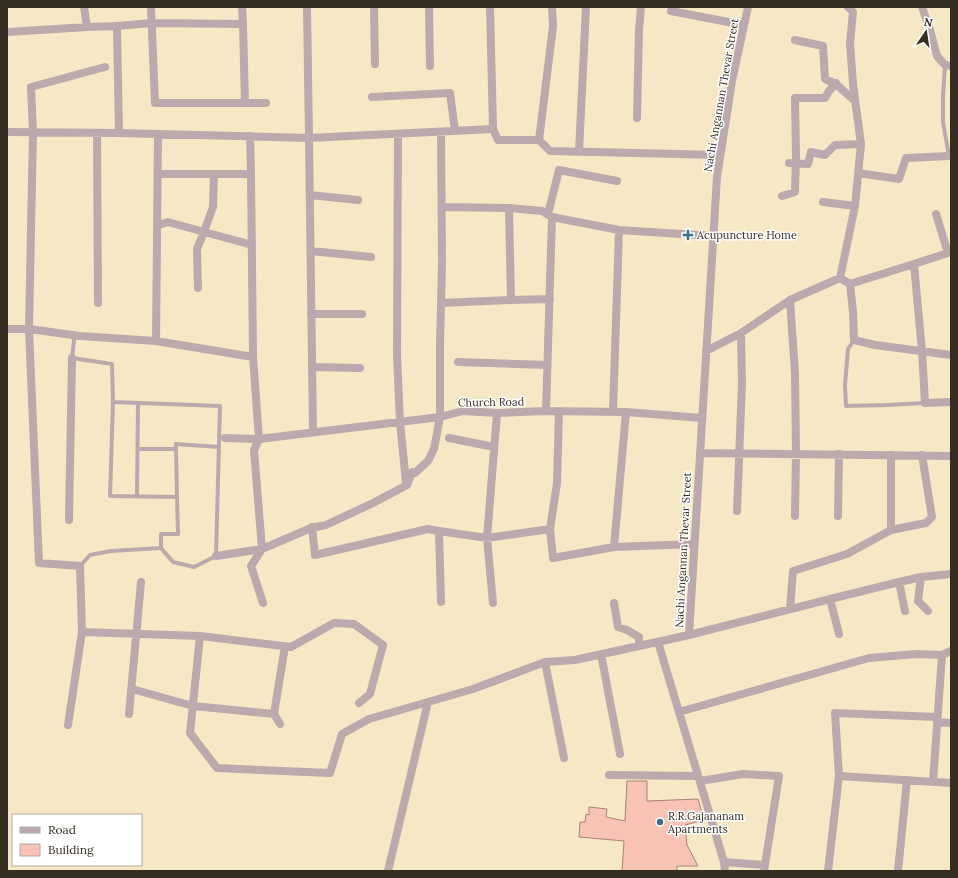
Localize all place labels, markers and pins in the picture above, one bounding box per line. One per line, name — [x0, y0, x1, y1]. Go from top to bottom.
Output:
place label: Acupuncture Home — [696, 228, 797, 242]
marker: Acupuncture Home — [682, 229, 694, 241]
place label: R.R.Gajananam Apartments — [667, 809, 744, 836]
marker: R.R.Gajananam Apartments — [655, 817, 665, 827]

